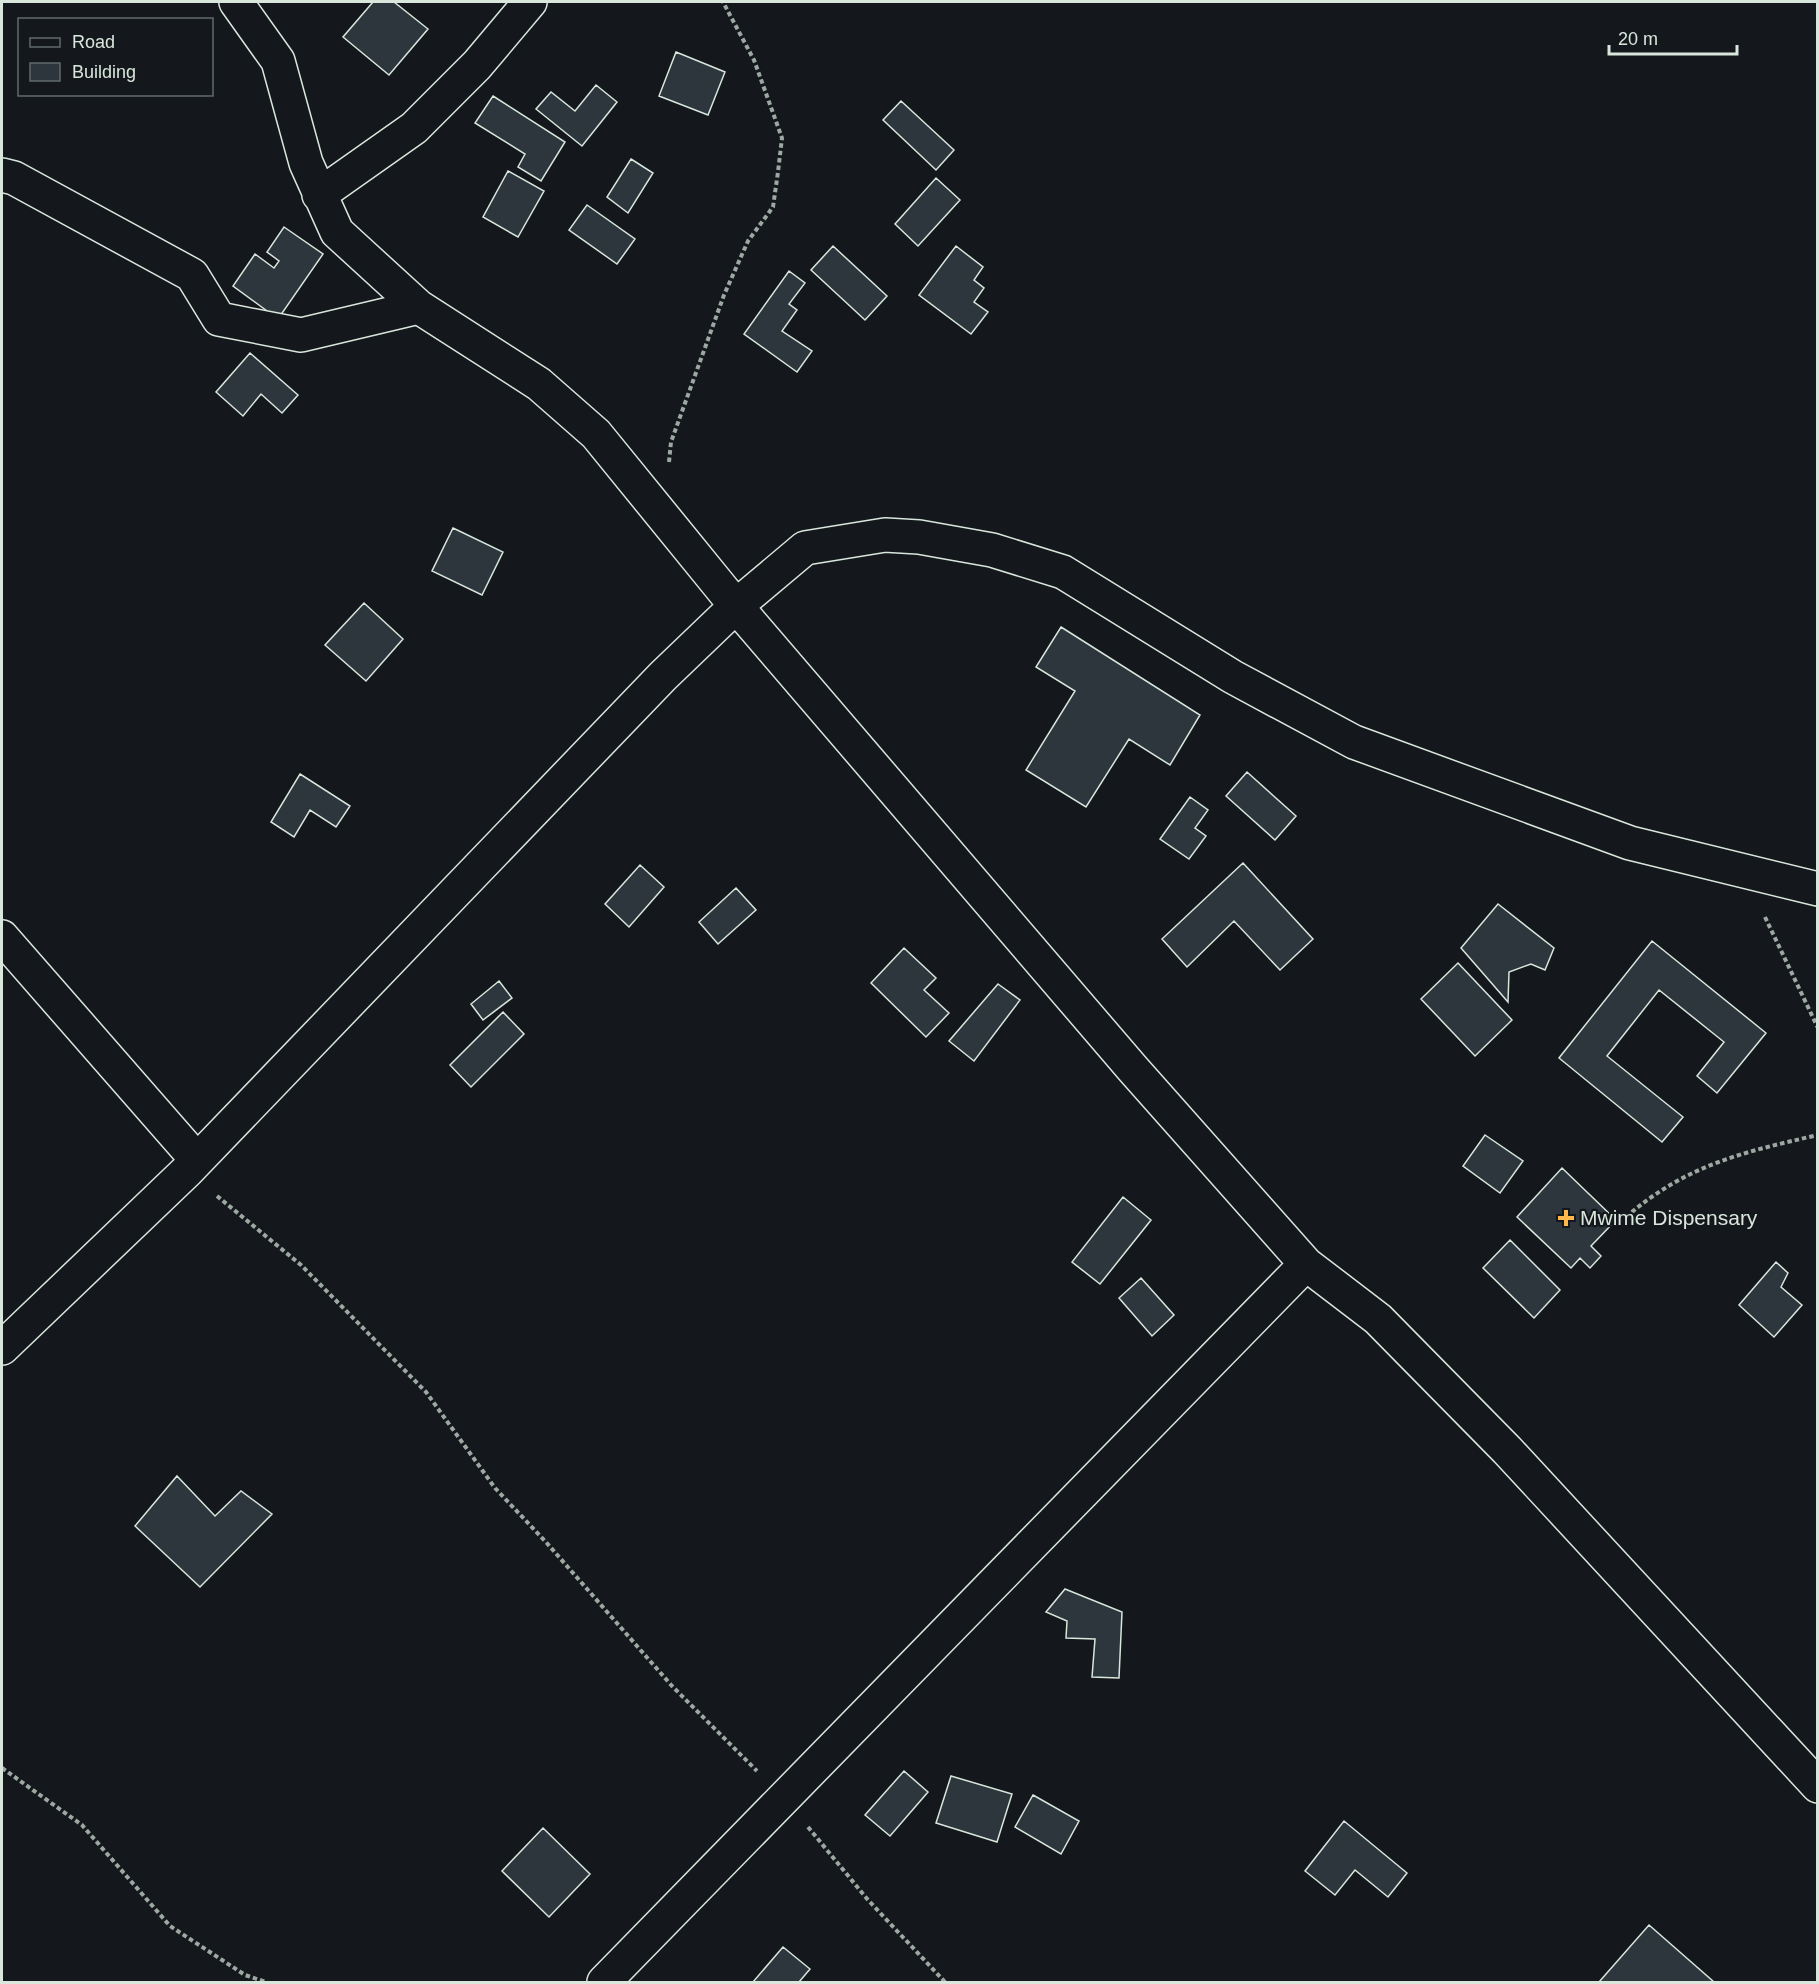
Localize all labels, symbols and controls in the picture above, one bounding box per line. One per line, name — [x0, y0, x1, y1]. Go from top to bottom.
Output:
legend — [18, 18, 213, 96]
scale bar — [1609, 18, 1736, 56]
text: 20 m — [1618, 29, 1658, 49]
text: Road — [72, 32, 115, 52]
text: Building — [72, 62, 136, 82]
place label: Mwime Dispensary — [1580, 1206, 1758, 1229]
marker: Mwime Dispensary — [1557, 1209, 1575, 1227]

